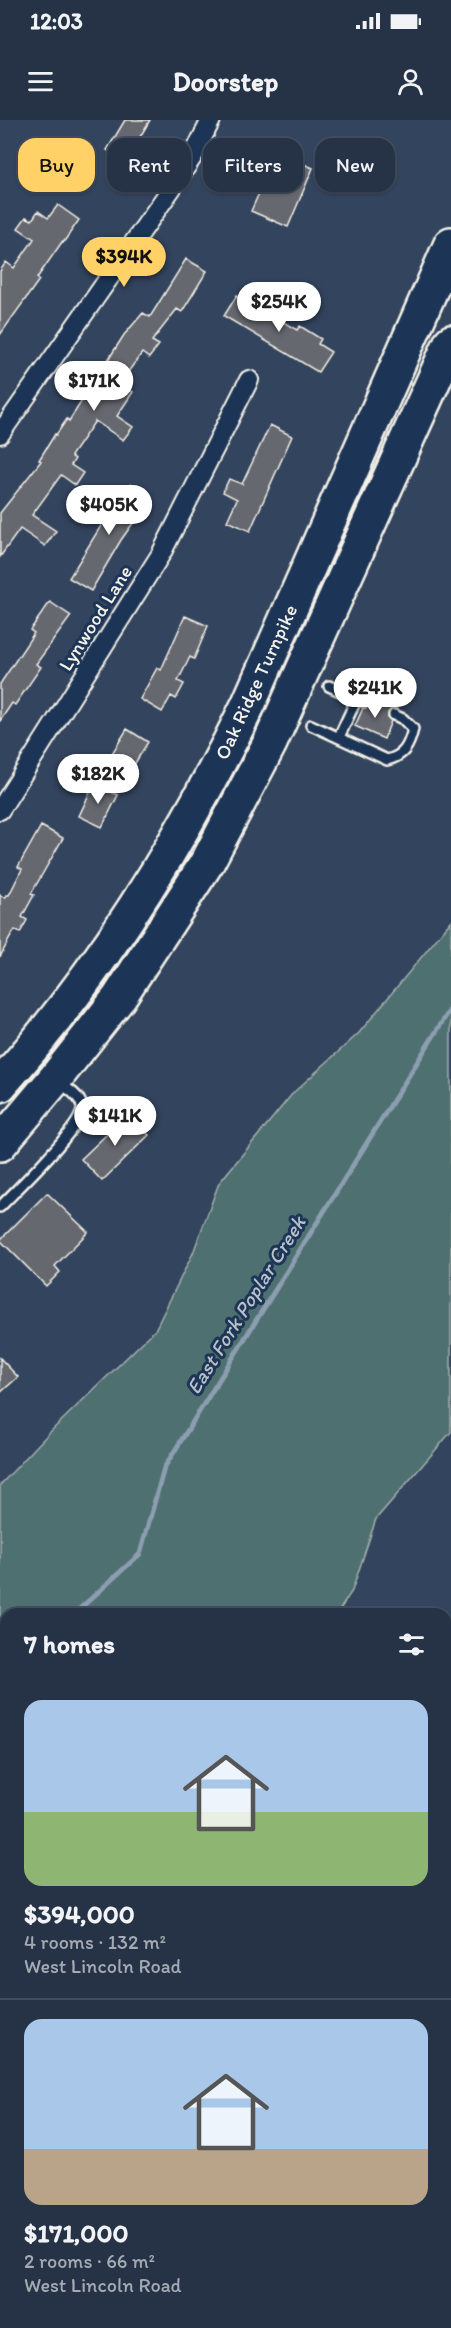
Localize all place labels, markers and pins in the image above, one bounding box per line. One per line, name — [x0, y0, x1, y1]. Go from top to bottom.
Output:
pin: $394K — [82, 237, 166, 288]
pin: $254K — [237, 282, 321, 333]
pin: $171K — [52, 361, 136, 412]
pin: $405K — [67, 485, 151, 536]
pin: $241K — [333, 668, 417, 719]
pin: $182K — [56, 754, 140, 805]
pin: $141K — [73, 1096, 157, 1147]

